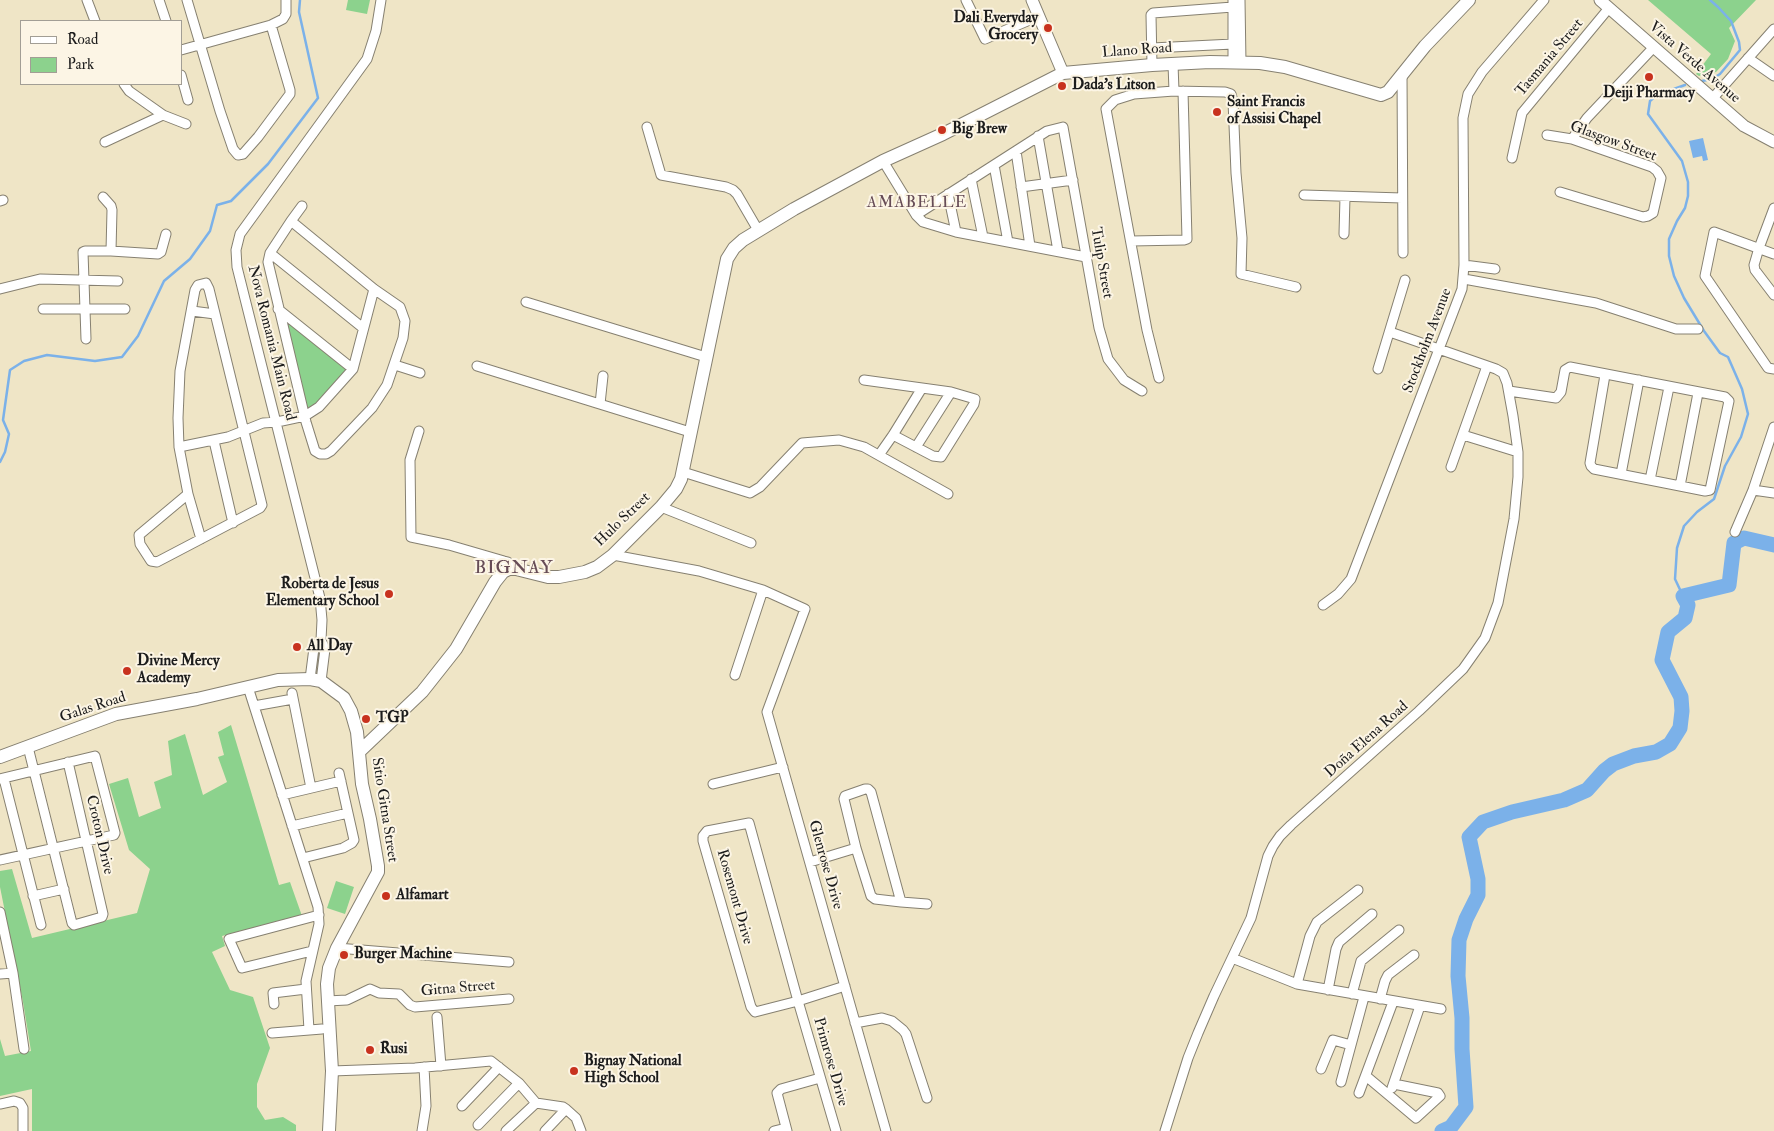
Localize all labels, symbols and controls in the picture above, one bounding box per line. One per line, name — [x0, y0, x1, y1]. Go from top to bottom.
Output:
place label: Dali Everyday Grocery — [954, 10, 1038, 45]
street label: Tasmania Street — [1512, 16, 1588, 100]
street label: Vista Verde Avenue — [1645, 18, 1743, 108]
legend — [20, 20, 182, 85]
marker: Dali Everyday Grocery — [1042, 22, 1054, 34]
text: Road — [67, 30, 98, 49]
street label: Llano Road — [1101, 40, 1173, 62]
text: Park — [67, 55, 94, 74]
marker: Deiji Pharmacy — [1643, 71, 1655, 83]
place label: Dada's Litson — [1072, 77, 1156, 95]
marker: Dada's Litson — [1056, 80, 1068, 92]
place label: Deiji Pharmacy — [1603, 85, 1695, 103]
place label: Saint Francis of Assisi Chapel — [1227, 94, 1321, 129]
marker: Saint Francis of Assisi Chapel — [1211, 106, 1223, 118]
street label: Glasgow Street — [1567, 118, 1659, 166]
place label: Big Brew — [952, 121, 1007, 139]
marker: Big Brew — [936, 124, 948, 136]
district label: AMABELLE — [866, 194, 968, 214]
street label: Tulip Street — [1086, 226, 1116, 300]
street label: Nova Romania Main Road — [243, 263, 299, 423]
street label: Stockholm Avenue — [1400, 286, 1456, 396]
street label: Hulo Street — [591, 489, 655, 551]
district label: BIGNAY — [474, 558, 554, 580]
place label: Roberta de Jesus Elementary School — [266, 576, 379, 611]
marker: Roberta de Jesus Elementary School — [383, 588, 395, 600]
place label: All Day — [307, 638, 352, 656]
marker: All Day — [291, 641, 303, 653]
place label: Divine Mercy Academy — [137, 653, 219, 688]
marker: Divine Mercy Academy — [121, 665, 133, 677]
street label: Galas Road — [58, 689, 128, 727]
street label: Doña Elena Road — [1322, 698, 1412, 782]
place label: TGP — [376, 710, 409, 728]
marker: TGP — [360, 713, 372, 725]
street label: Sitio Gitna Street — [367, 756, 401, 864]
street label: Croton Drive — [81, 794, 117, 876]
street label: Glenrose Drive — [804, 818, 846, 912]
street label: Rosemont Drive — [712, 847, 756, 947]
place label: Alfamart — [396, 887, 449, 905]
marker: Alfamart — [380, 890, 392, 902]
place label: Burger Machine — [354, 946, 452, 964]
marker: Burger Machine — [338, 949, 350, 961]
street label: Gitna Street — [420, 977, 496, 1001]
street label: Primrose Drive — [809, 1016, 851, 1108]
place label: Rusi — [380, 1041, 407, 1059]
marker: Rusi — [364, 1044, 376, 1056]
place label: Bignay National High School — [584, 1053, 682, 1088]
marker: Bignay National High School — [568, 1065, 580, 1077]

